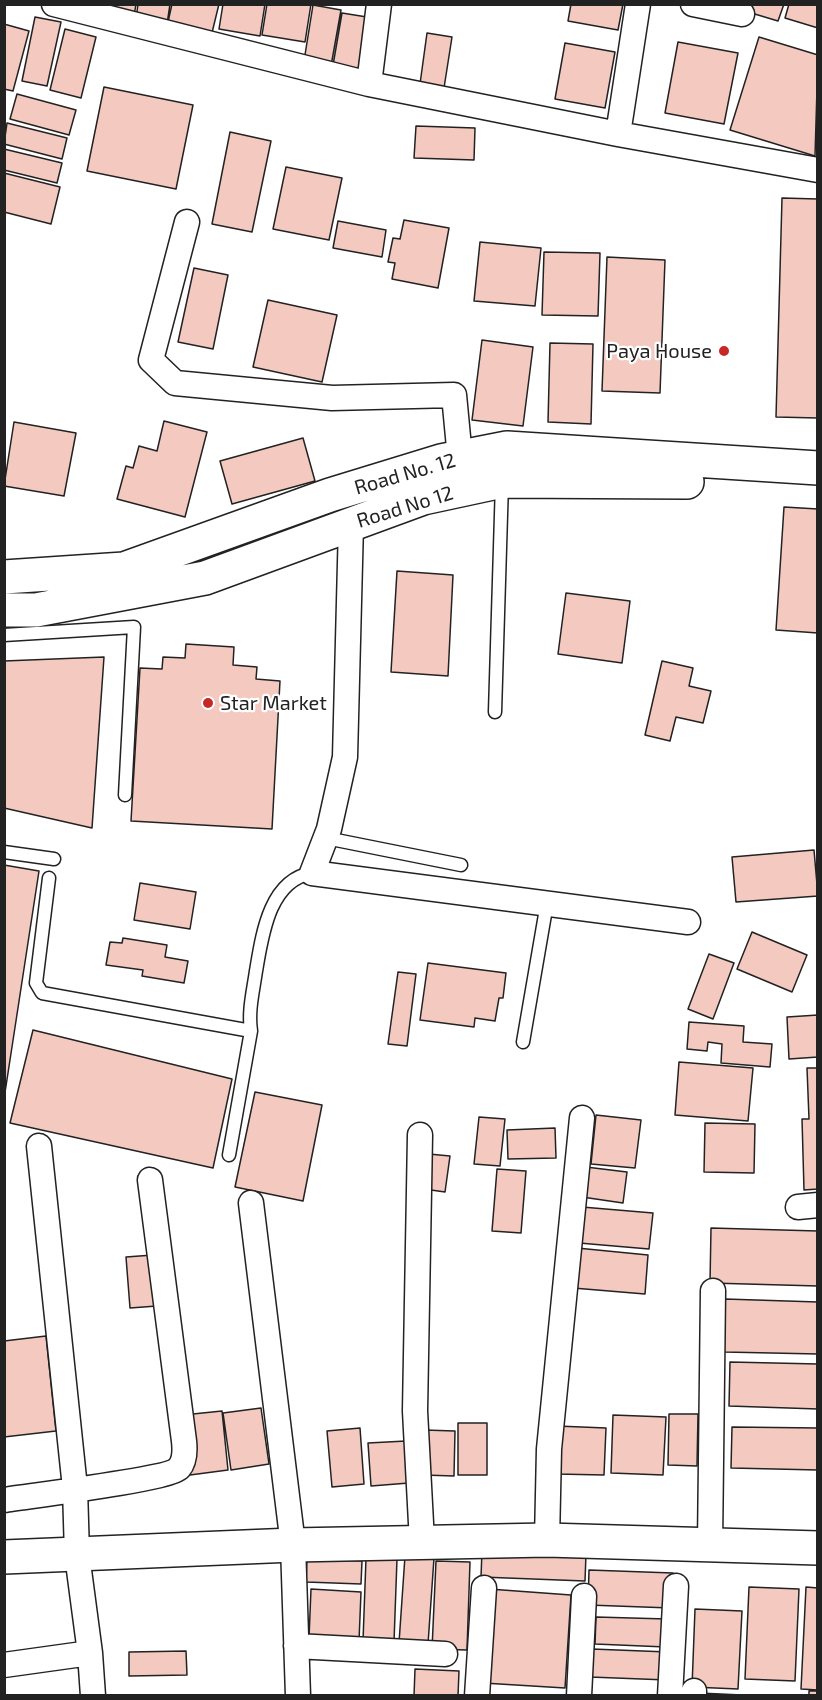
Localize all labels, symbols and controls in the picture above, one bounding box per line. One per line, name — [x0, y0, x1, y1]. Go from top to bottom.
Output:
place label: Paya House — [606, 339, 712, 363]
marker: Paya House — [717, 344, 731, 358]
street label: Road No. 12 — [352, 448, 458, 500]
street label: Road No 12 — [354, 481, 456, 533]
place label: Star Market — [220, 691, 327, 715]
marker: Star Market — [201, 696, 215, 710]

